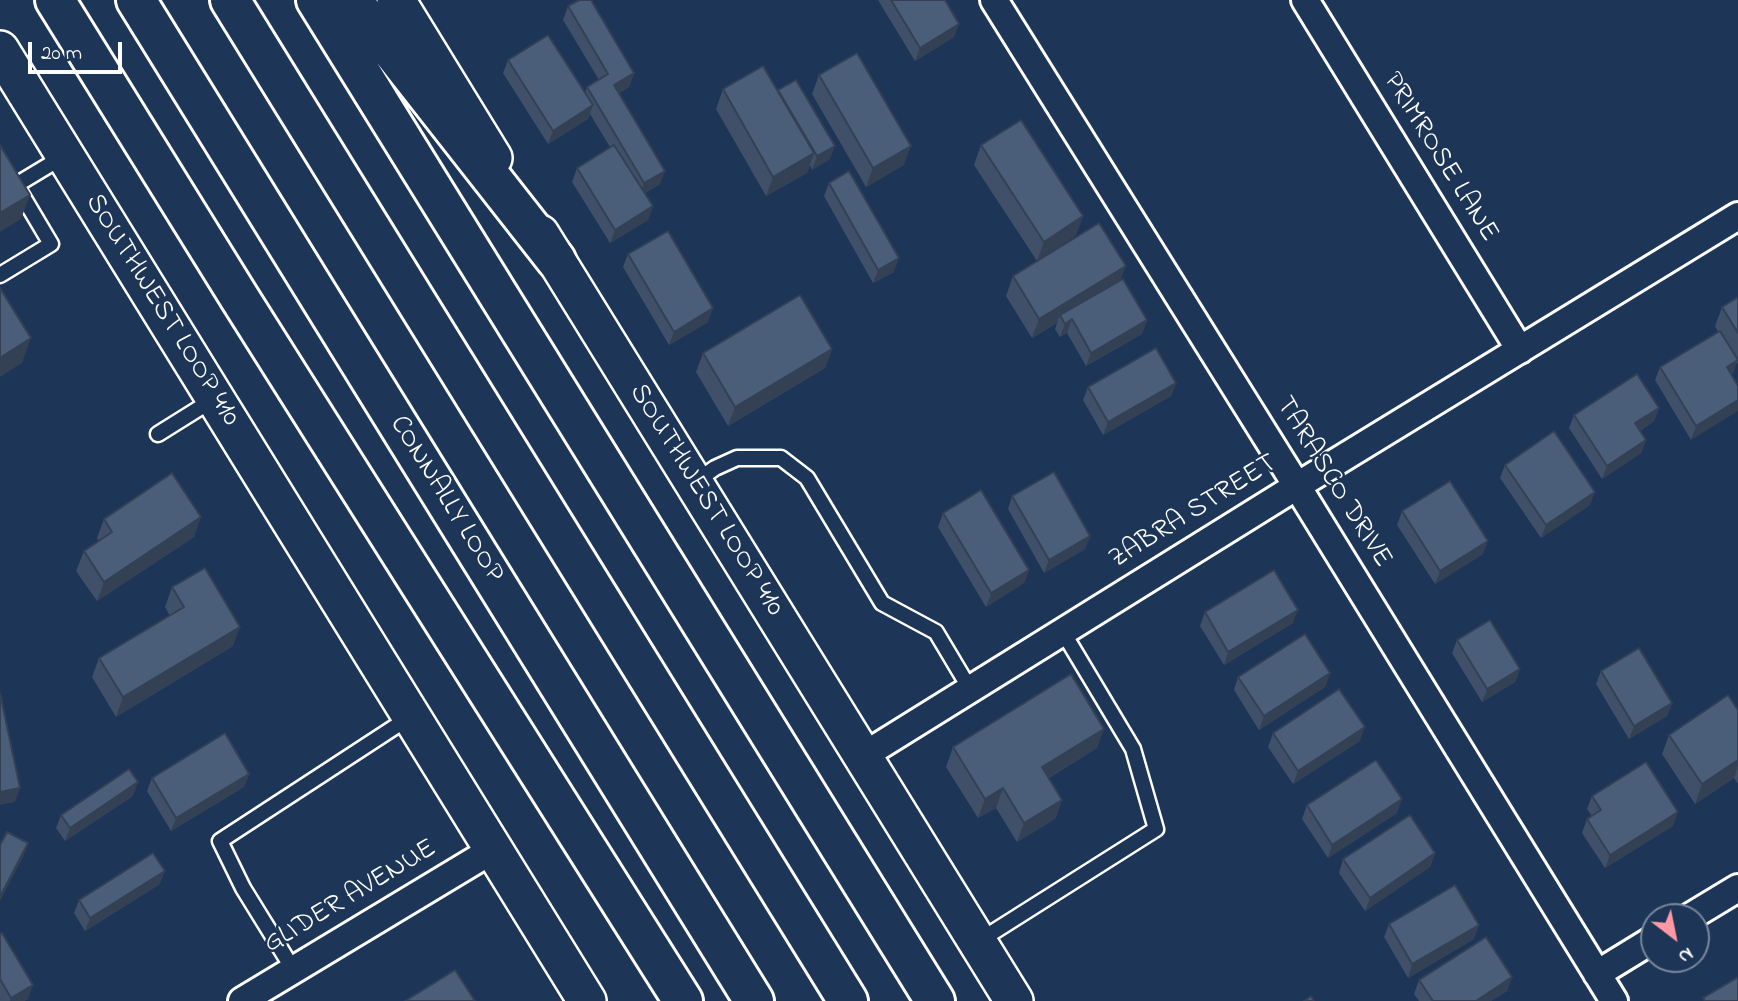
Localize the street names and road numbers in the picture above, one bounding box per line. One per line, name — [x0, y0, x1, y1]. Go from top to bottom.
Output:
street label: PRIMROSE LANE — [1374, 67, 1504, 249]
street label: SOUTHWEST LOOP 410 — [76, 189, 246, 433]
street label: SOUTHWEST LOOP 410 — [620, 379, 790, 623]
street label: TARASCO DRIVE — [1266, 391, 1398, 575]
street label: CONNALLY LOOP — [380, 410, 510, 590]
street label: ZABRA STREET — [1104, 448, 1284, 578]
street label: GLIDER AVENUE — [259, 833, 443, 963]

